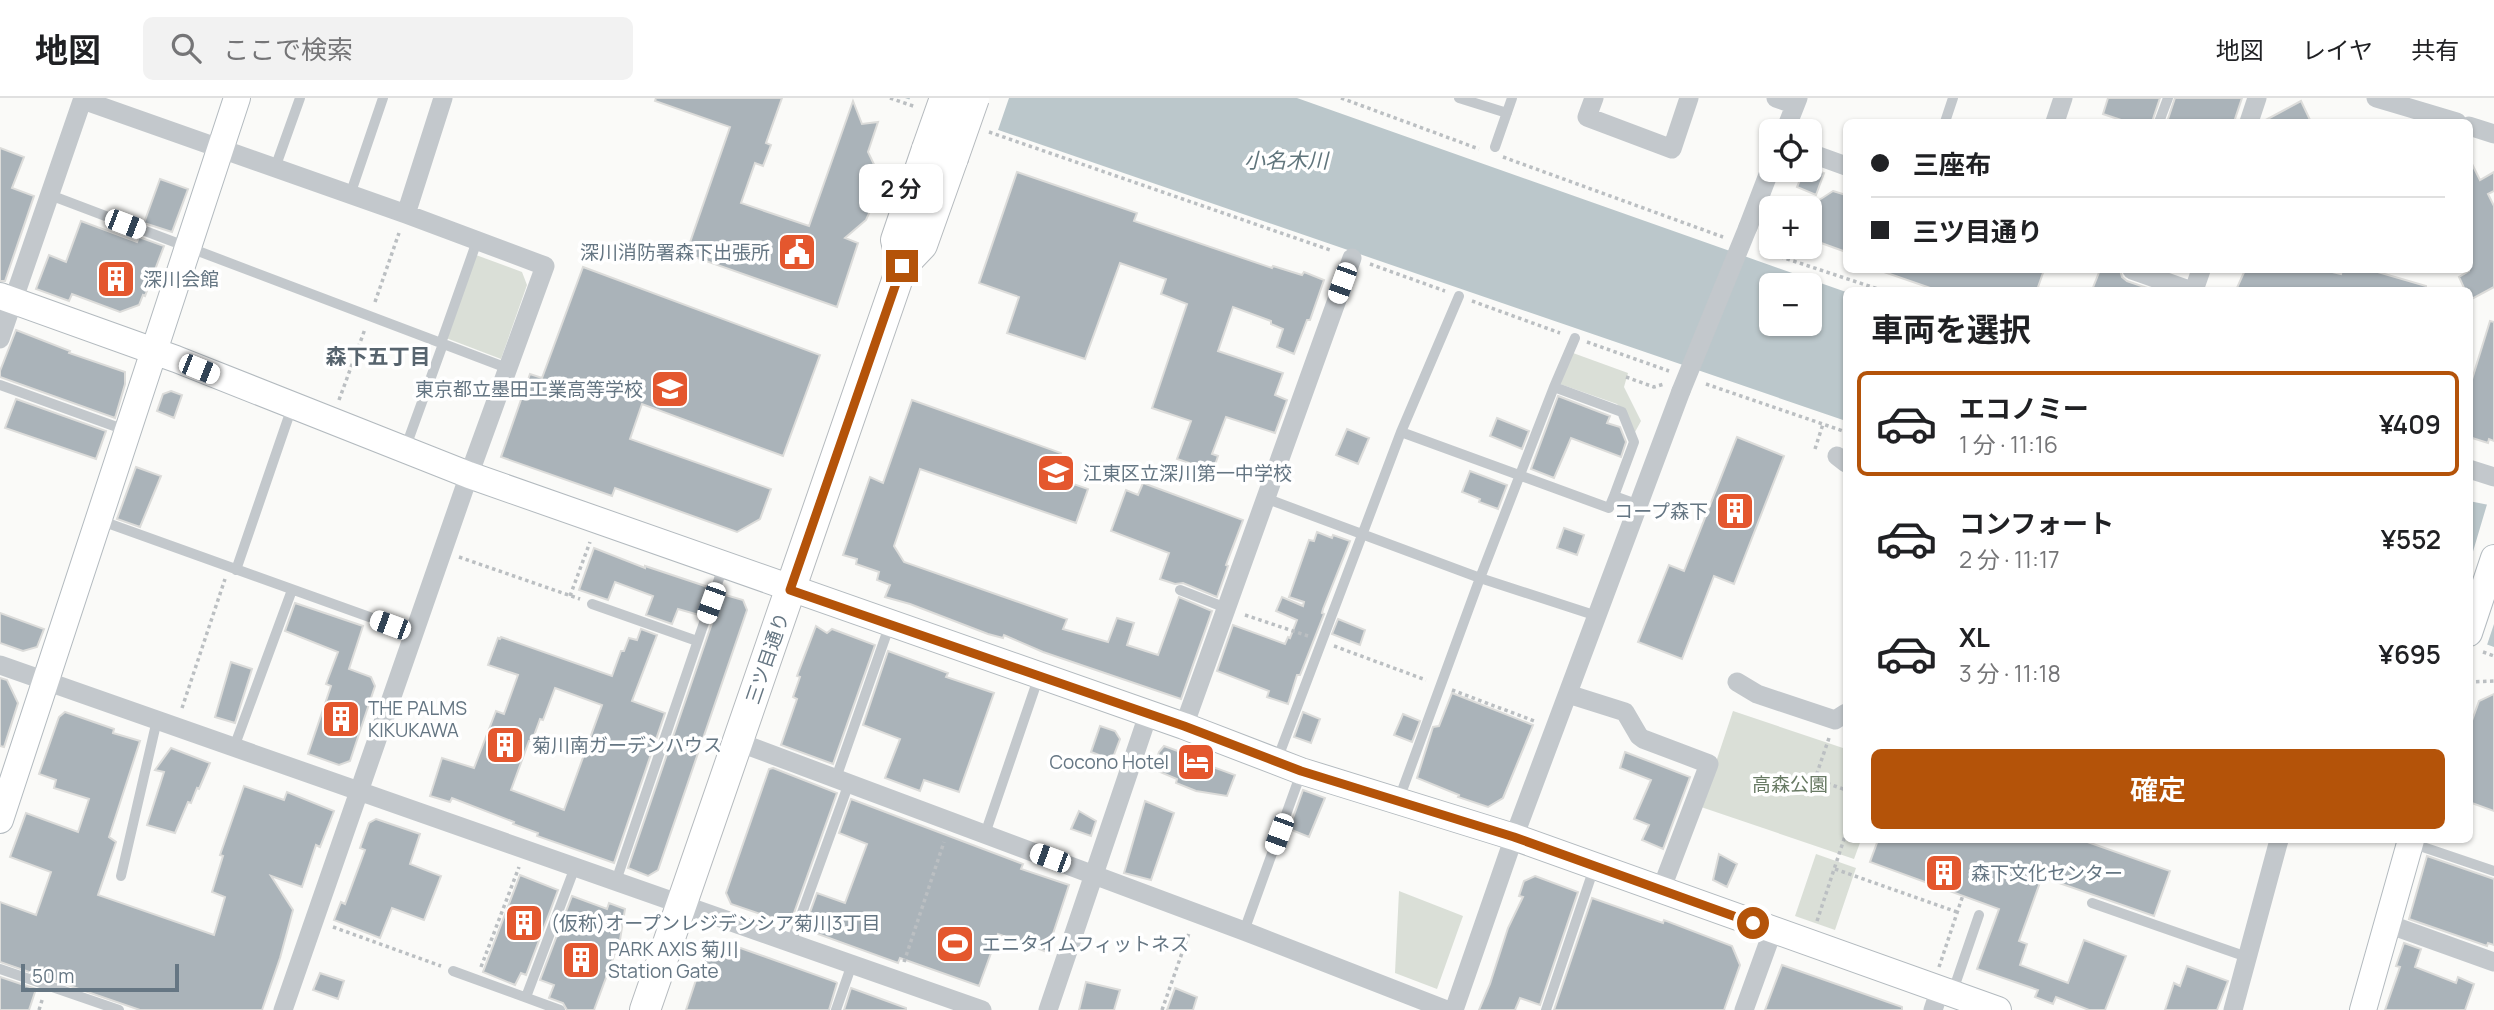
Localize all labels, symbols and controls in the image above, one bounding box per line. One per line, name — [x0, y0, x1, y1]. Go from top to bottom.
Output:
search box — [143, 17, 633, 80]
text: 地図 — [35, 27, 101, 72]
icon: search — [167, 29, 205, 67]
text: ここで検索 — [223, 31, 353, 67]
text: 地図 — [2216, 33, 2264, 66]
text: レイヤ — [2302, 33, 2373, 66]
text: 共有 — [2411, 33, 2459, 66]
map controls — [1759, 119, 1822, 336]
button: locate — [1759, 119, 1822, 182]
water label: 小名木川 — [1244, 146, 1330, 174]
text: 三座布 — [1913, 146, 1991, 182]
callout: 2 分 — [860, 164, 944, 214]
text: 2 分 — [880, 172, 922, 204]
button: + — [1759, 196, 1822, 259]
car — [102, 207, 149, 241]
text: 三ツ目通り — [1913, 213, 2043, 249]
public building icon: 深川消防署森下出張所 — [776, 231, 818, 273]
place label: 深川消防署森下出張所 — [580, 239, 770, 265]
route end — [886, 250, 918, 282]
building icon: 深川会館 — [95, 258, 137, 300]
car — [1325, 260, 1360, 306]
place label: 深川会館 — [143, 266, 219, 292]
button: − — [1759, 273, 1822, 336]
text: 車両を選択 — [1871, 307, 2031, 351]
district label: 森下五丁目 — [326, 342, 431, 370]
car — [176, 351, 223, 387]
school or university icon: 東京都立墨田工業高等学校 — [649, 368, 691, 410]
place label: 東京都立墨田工業高等学校 — [415, 376, 643, 402]
text: エコノミー — [1959, 390, 2089, 426]
icon: car — [1875, 392, 1938, 455]
text: ¥409 — [2379, 406, 2441, 442]
text: 1 分 · 11:16 — [1959, 428, 2058, 460]
school or university icon: 江東区立深川第一中学校 — [1035, 452, 1077, 494]
place label: 江東区立深川第一中学校 — [1083, 460, 1292, 486]
building icon: コープ森下 — [1714, 490, 1756, 532]
place label: コープ森下 — [1614, 498, 1708, 524]
text: コンフォート — [1959, 505, 2114, 541]
icon: car — [1875, 507, 1938, 570]
text: ¥552 — [2381, 521, 2441, 557]
text: 2 分 · 11:17 — [1959, 543, 2059, 575]
car — [694, 580, 729, 626]
car — [367, 608, 414, 642]
street label: 三ツ目通り — [739, 609, 795, 707]
text: XL — [1959, 619, 1990, 655]
icon: car — [1875, 622, 1938, 685]
text: ¥695 — [2379, 636, 2441, 672]
text: 3 分 · 11:18 — [1959, 657, 2061, 689]
place label: THE PALMS KIKUKAWA — [368, 695, 467, 743]
building icon: THE PALMS KIKUKAWA — [320, 698, 362, 740]
building icon: 菊川南ガーデンハウス — [484, 724, 526, 766]
place label: 菊川南ガーデンハウス — [532, 732, 722, 758]
hotel icon: Cocono Hotel — [1175, 741, 1217, 783]
place label: Cocono Hotel — [1049, 749, 1169, 775]
button: 確定 — [1871, 749, 2445, 829]
park label: 高森公園 — [1752, 771, 1828, 797]
car — [1262, 811, 1297, 857]
car — [1027, 841, 1074, 875]
building icon: 森下文化センター — [1923, 852, 1965, 894]
place label: 森下文化センター — [1971, 860, 2123, 886]
building icon: (仮称)オープンレジデンシア菊川3丁目 — [503, 902, 545, 944]
route start — [1737, 907, 1769, 939]
place label: (仮称)オープンレジデンシア菊川3丁目 — [551, 910, 881, 936]
sports icon: エニタイムフィットネス — [934, 923, 976, 965]
place label: エニタイムフィットネス — [982, 931, 1189, 957]
place label: PARK AXIS 菊川 Station Gate — [608, 936, 739, 984]
building icon: PARK AXIS 菊川 Station Gate — [560, 939, 602, 981]
scale bar — [21, 961, 178, 993]
text: 50 m — [32, 963, 74, 989]

